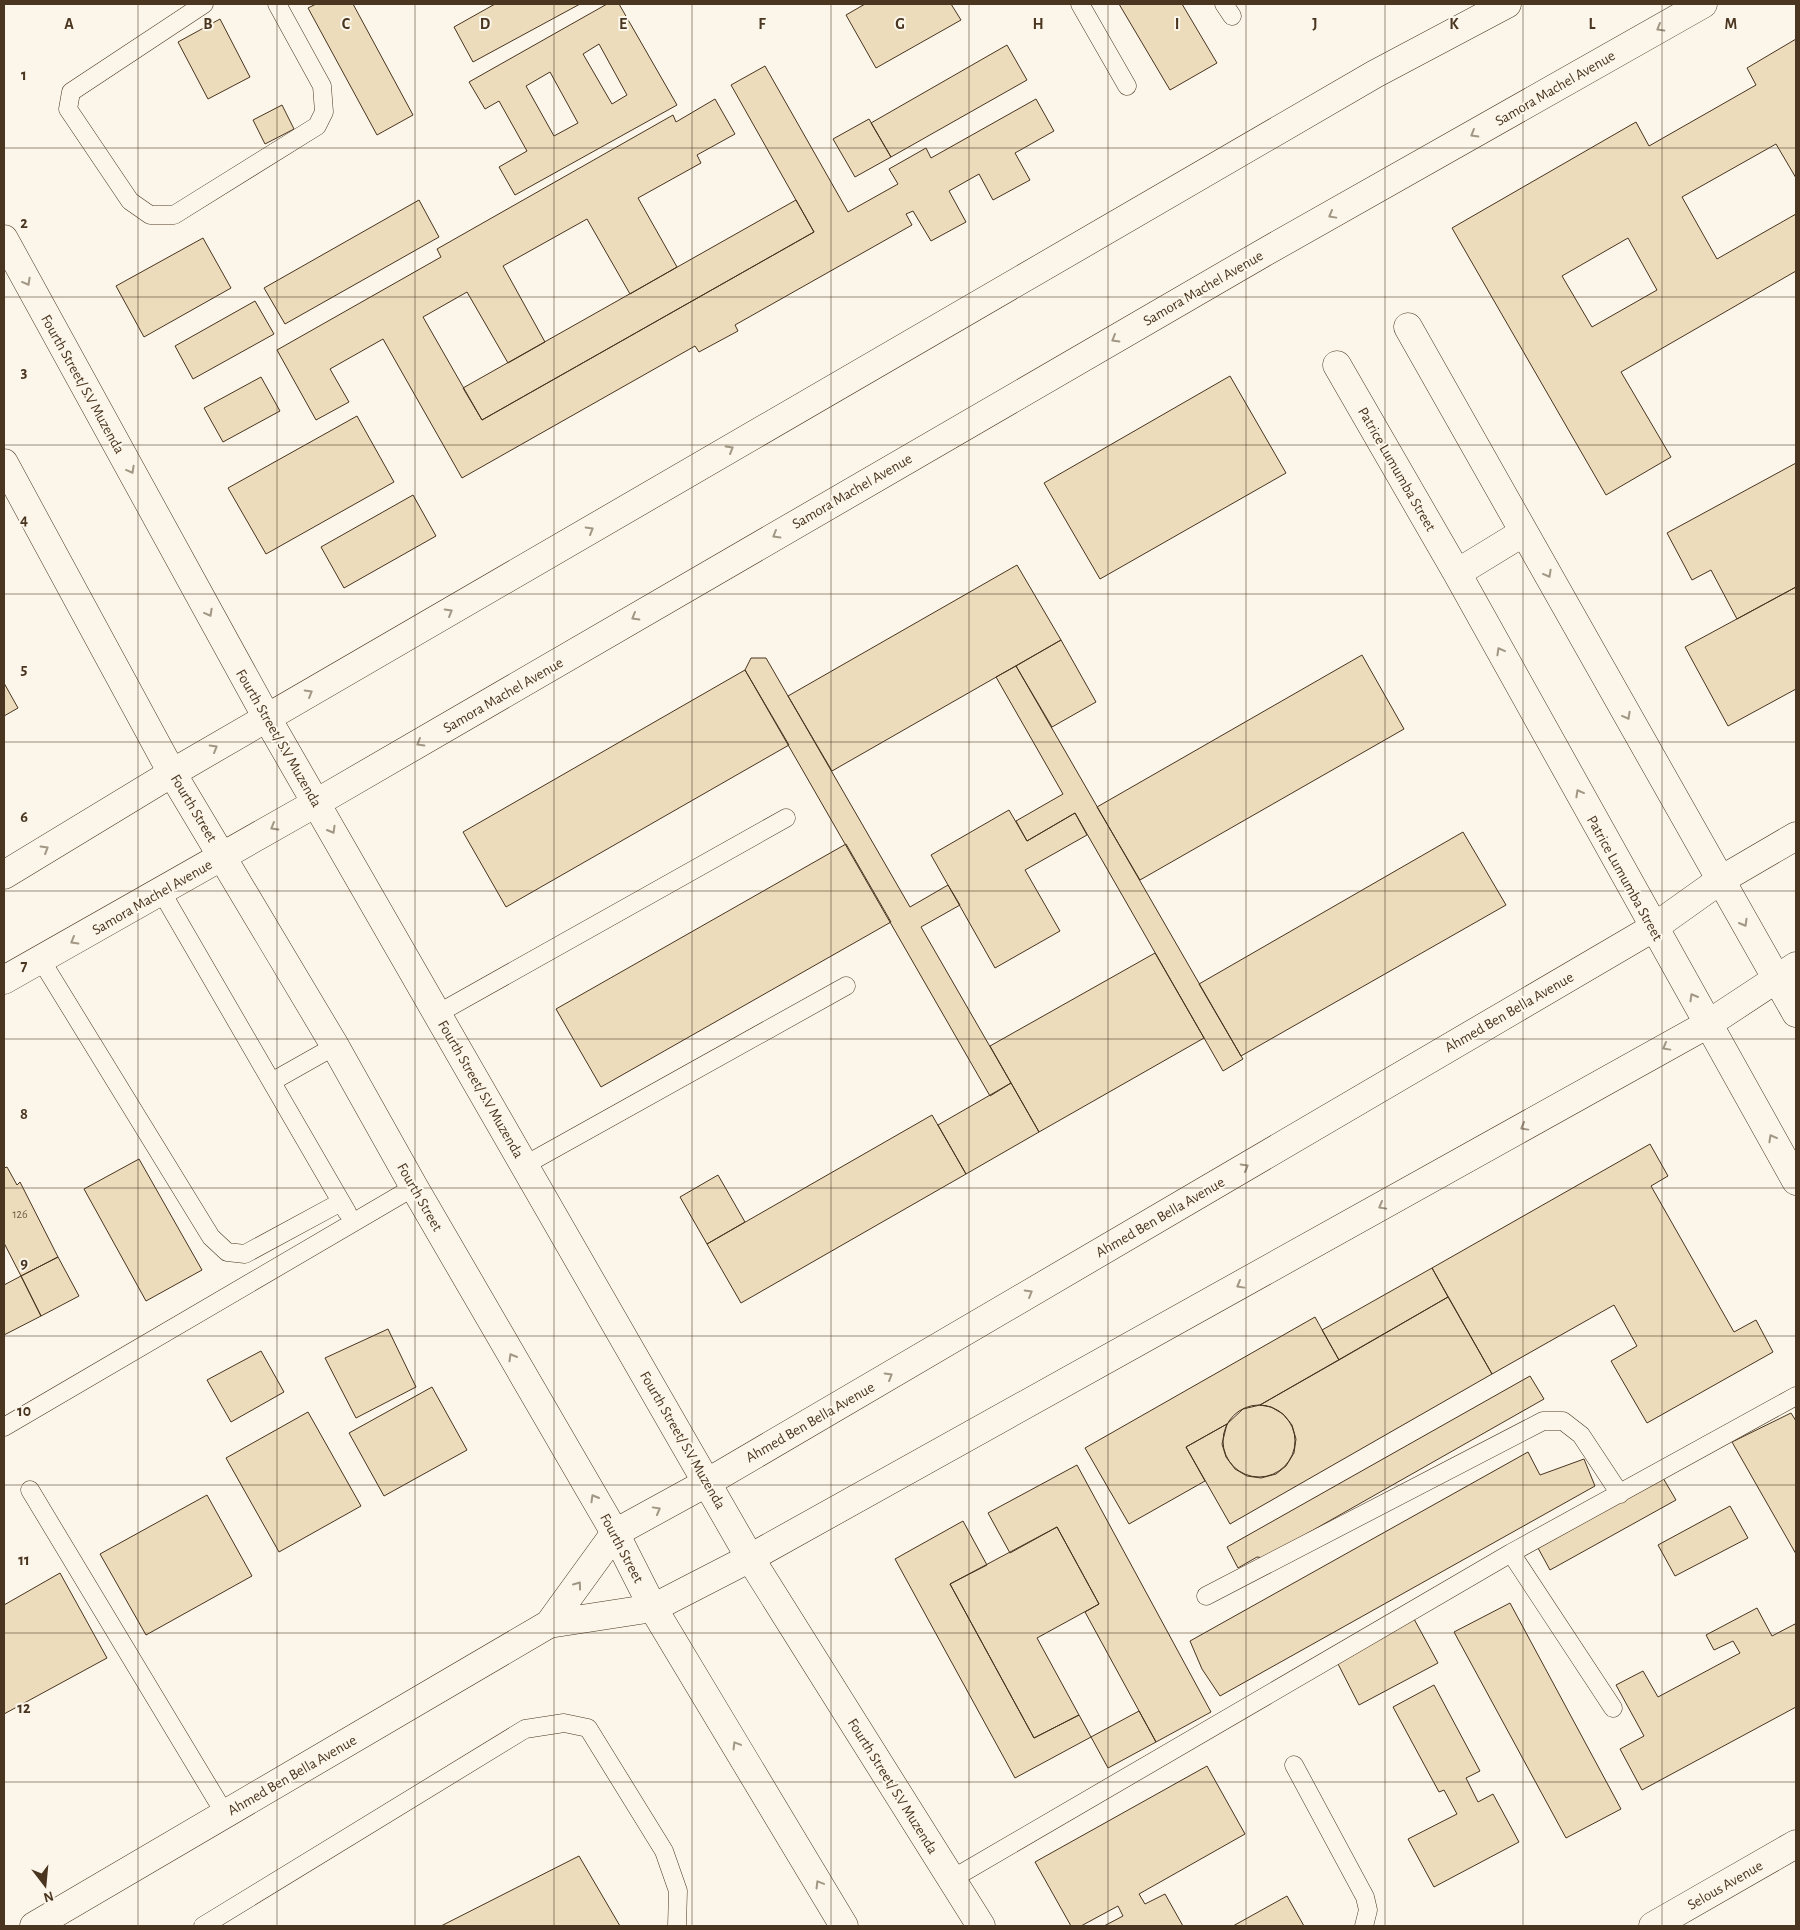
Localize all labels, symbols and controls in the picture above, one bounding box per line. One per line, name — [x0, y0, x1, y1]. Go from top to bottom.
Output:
text: A — [64, 16, 74, 32]
text: B — [203, 16, 213, 32]
text: C — [342, 16, 351, 32]
text: D — [480, 16, 491, 32]
text: E — [619, 16, 627, 32]
text: F — [758, 16, 766, 32]
text: G — [895, 16, 905, 32]
text: H — [1032, 16, 1044, 32]
text: I — [1175, 16, 1179, 32]
text: J — [1312, 16, 1318, 32]
text: K — [1449, 16, 1459, 32]
text: L — [1589, 16, 1596, 32]
text: M — [1725, 16, 1737, 32]
one-way arrow — [1657, 22, 1666, 32]
street label: Samora Machel Avenue — [1493, 48, 1618, 129]
text: 1 — [21, 67, 27, 83]
one-way arrow — [1470, 128, 1479, 138]
one-way arrow — [1329, 208, 1338, 218]
text: 2 — [20, 215, 28, 231]
street label: Samora Machel Avenue — [1141, 248, 1266, 329]
one-way arrow — [21, 276, 31, 285]
street label: Fourth Street/ S.V Muzenda — [38, 312, 127, 456]
one-way arrow — [1112, 332, 1121, 342]
text: 3 — [21, 364, 28, 380]
street label: Patrice Lumumba Street — [1355, 405, 1438, 534]
one-way arrow — [725, 445, 734, 455]
street label: Samora Machel Avenue — [790, 451, 915, 532]
one-way arrow — [124, 465, 134, 474]
text: 4 — [20, 512, 28, 528]
one-way arrow — [584, 527, 593, 537]
one-way arrow — [772, 529, 781, 539]
one-way arrow — [1542, 569, 1552, 578]
one-way arrow — [203, 607, 213, 616]
one-way arrow — [444, 608, 453, 618]
one-way arrow — [632, 611, 641, 621]
one-way arrow — [1496, 647, 1506, 656]
street label: Samora Machel Avenue — [441, 655, 566, 736]
text: 5 — [21, 661, 28, 677]
street label: Fourth Street/ S.V Muzenda — [233, 667, 324, 810]
one-way arrow — [303, 690, 312, 700]
one-way arrow — [1621, 711, 1631, 720]
one-way arrow — [416, 737, 425, 747]
one-way arrow — [209, 744, 218, 754]
street label: Fourth Street — [168, 772, 220, 845]
one-way arrow — [1575, 790, 1585, 799]
text: 6 — [20, 809, 28, 825]
street label: Patrice Lumumba Street — [1584, 813, 1665, 943]
one-way arrow — [270, 821, 279, 831]
one-way arrow — [325, 825, 335, 834]
one-way arrow — [40, 846, 49, 856]
street label: Samora Machel Avenue — [90, 857, 215, 938]
one-way arrow — [1738, 918, 1748, 927]
one-way arrow — [71, 934, 80, 944]
text: 7 — [21, 958, 28, 974]
street label: Ahmed Ben Bella Avenue — [1442, 969, 1576, 1055]
one-way arrow — [1689, 993, 1699, 1002]
street label: Fourth Street/ S.V Muzenda — [435, 1018, 526, 1161]
one-way arrow — [1662, 1041, 1671, 1051]
text: 8 — [20, 1106, 28, 1122]
one-way arrow — [1520, 1120, 1529, 1130]
one-way arrow — [1769, 1134, 1779, 1143]
street label: Fourth Street — [394, 1161, 445, 1234]
one-way arrow — [1239, 1163, 1248, 1173]
street label: Ahmed Ben Bella Avenue — [1093, 1174, 1227, 1260]
one-way arrow — [1378, 1199, 1387, 1209]
house number: 126 — [12, 1208, 28, 1220]
text: 9 — [20, 1255, 28, 1271]
one-way arrow — [1236, 1279, 1245, 1289]
one-way arrow — [1024, 1290, 1033, 1300]
one-way arrow — [509, 1354, 519, 1363]
street label: Fourth Street/ S.V Muzenda — [637, 1369, 728, 1512]
one-way arrow — [883, 1372, 892, 1382]
street label: Ahmed Ben Bella Avenue — [743, 1379, 877, 1465]
text: 10 — [17, 1403, 31, 1419]
one-way arrow — [590, 1494, 600, 1503]
one-way arrow — [652, 1506, 661, 1516]
street label: Fourth Street — [597, 1511, 646, 1586]
text: 11 — [18, 1552, 30, 1568]
one-way arrow — [572, 1581, 581, 1591]
text: 12 — [17, 1700, 31, 1716]
street label: Fourth Street/ S.V Muzenda — [845, 1716, 940, 1857]
street label: Ahmed Ben Bella Avenue — [225, 1732, 359, 1818]
one-way arrow — [732, 1741, 742, 1750]
street label: Selous Avenue — [1685, 1858, 1766, 1913]
north arrow — [20, 1860, 70, 1910]
one-way arrow — [815, 1881, 825, 1890]
text: N — [42, 1888, 55, 1905]

